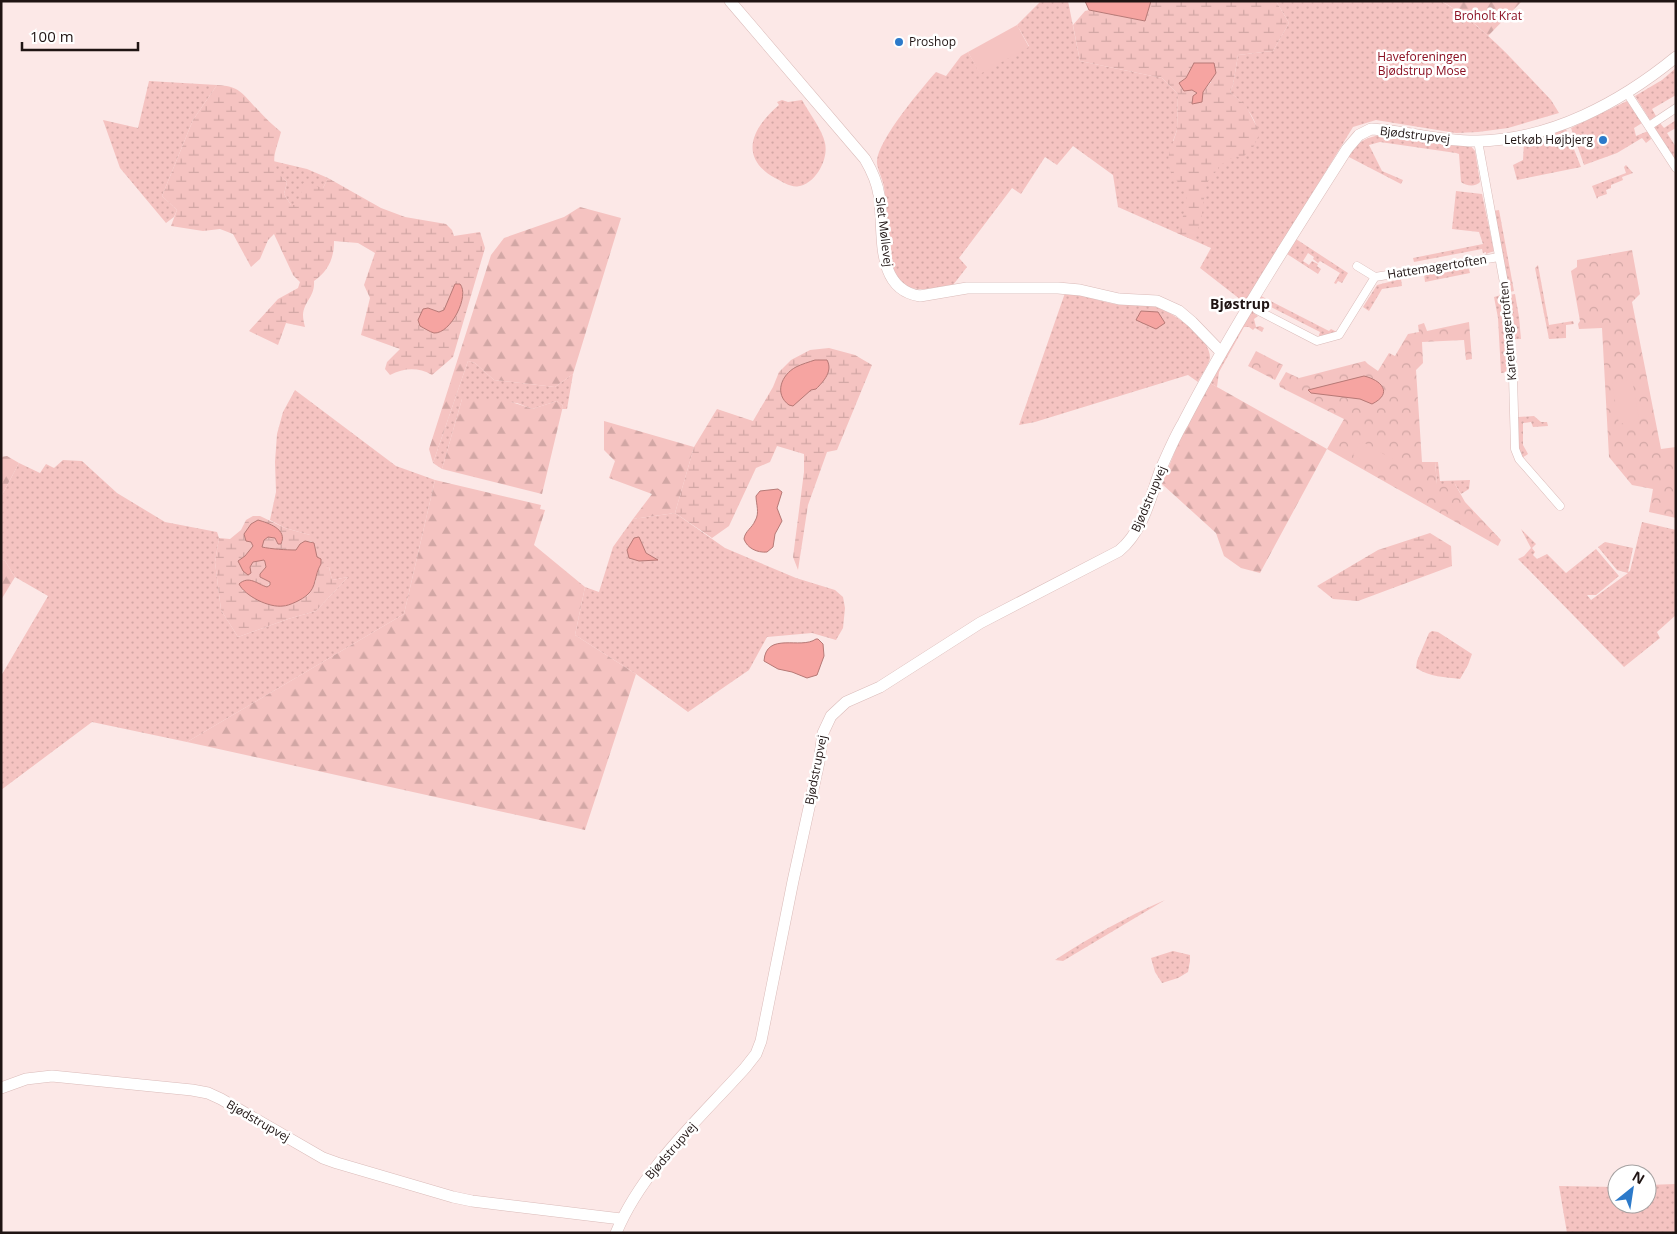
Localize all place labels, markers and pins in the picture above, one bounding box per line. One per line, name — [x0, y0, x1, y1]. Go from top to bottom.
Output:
place label: Proshop — [909, 33, 956, 50]
marker: Proshop — [893, 36, 905, 48]
place label: Letkøb Højbjerg — [1504, 131, 1593, 148]
marker: Letkøb Højbjerg — [1597, 134, 1609, 146]

